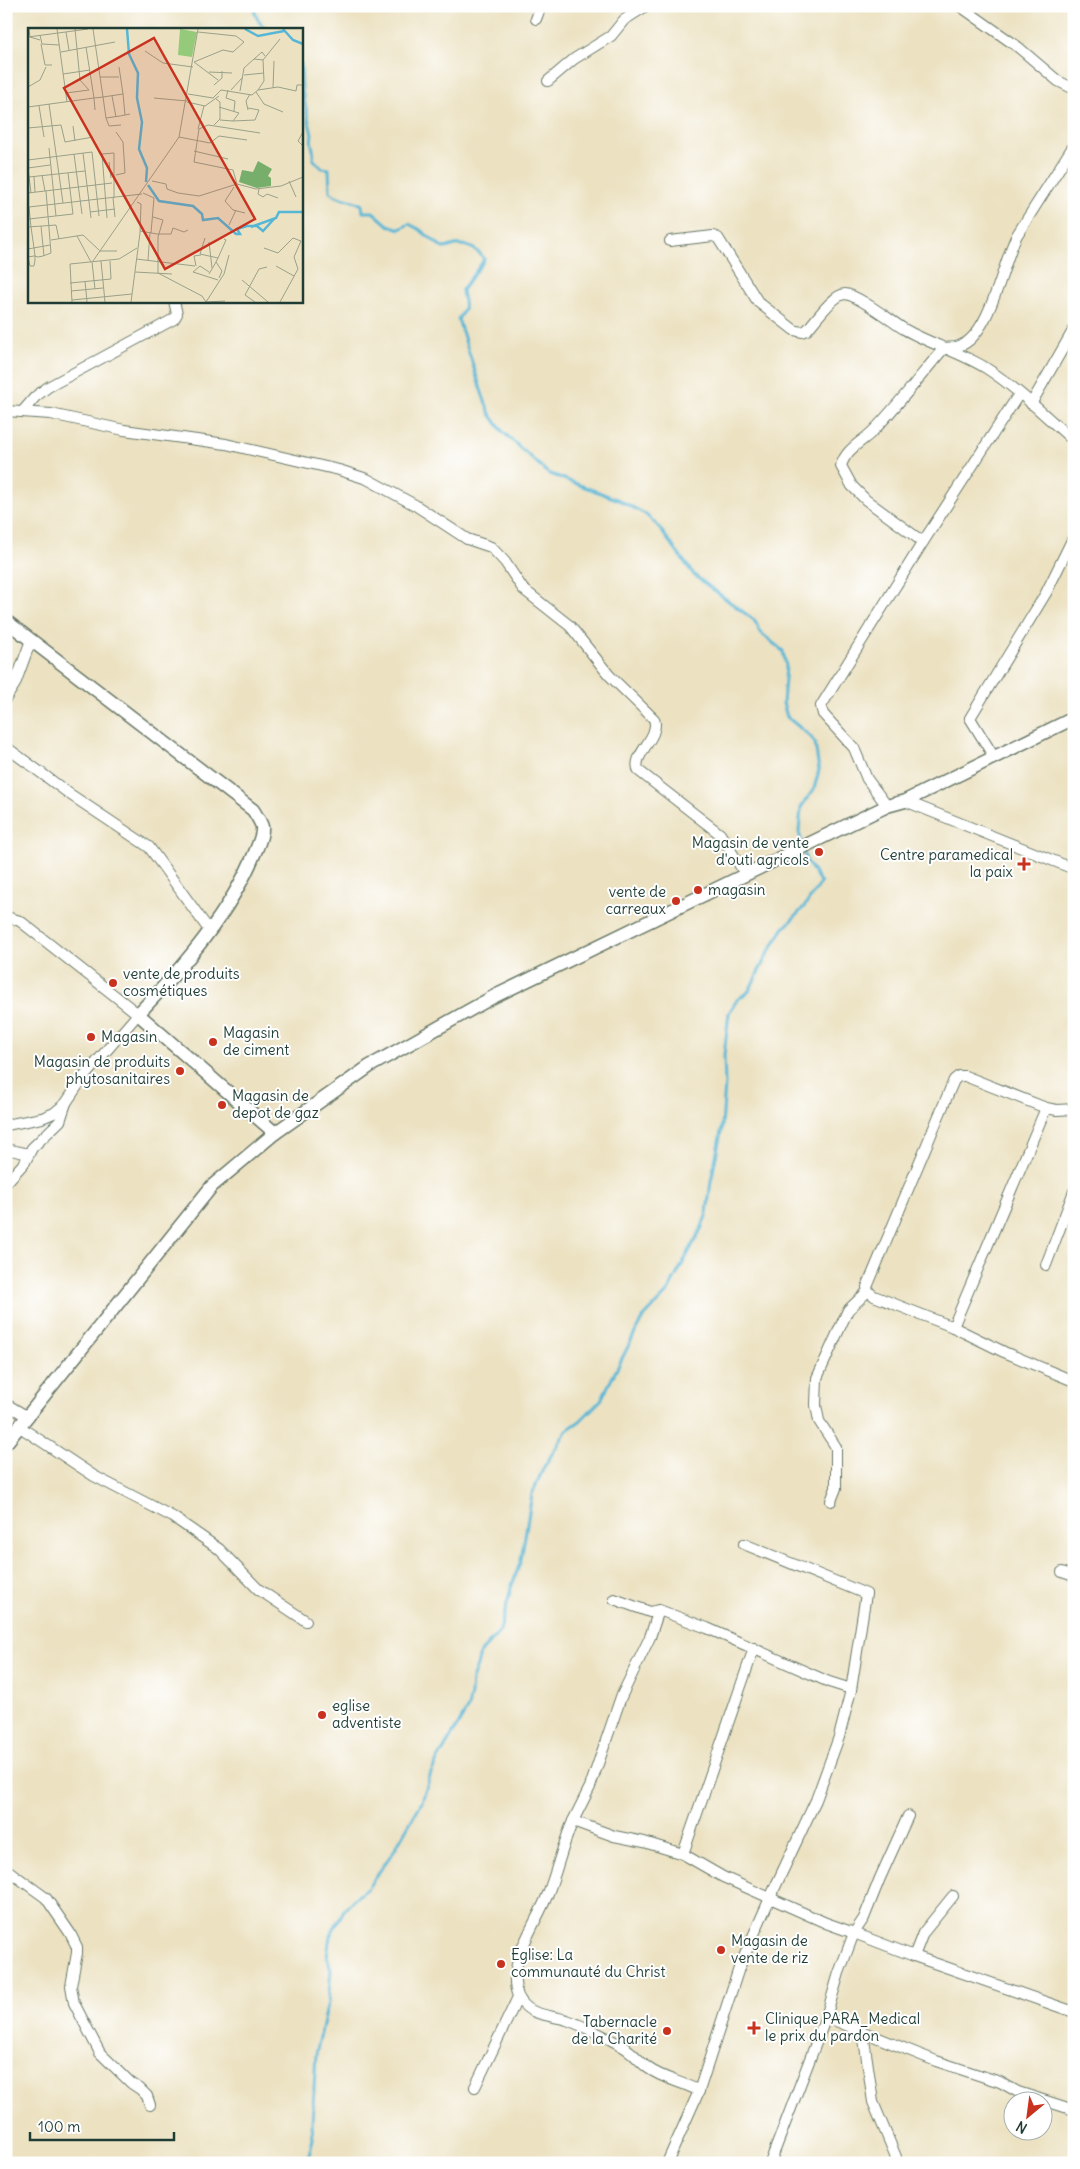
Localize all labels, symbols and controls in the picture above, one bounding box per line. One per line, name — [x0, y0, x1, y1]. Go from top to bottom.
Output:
inset map — [28, 28, 302, 302]
place label: Magasin de vente d'outi agricols — [692, 833, 809, 869]
place label: Centre paramedical la paix — [880, 845, 1014, 881]
marker: Magasin de vente d'outi agricols — [813, 846, 825, 858]
marker: Centre paramedical la paix — [1017, 857, 1031, 871]
place label: magasin — [708, 880, 766, 899]
place label: vente de carreaux — [605, 882, 667, 918]
marker: magasin — [692, 884, 704, 896]
marker: vente de carreaux — [670, 895, 682, 907]
place label: vente de produits cosmétiques — [123, 964, 240, 1000]
marker: vente de produits cosmétiques — [107, 977, 119, 989]
place label: Magasin de ciment — [223, 1023, 289, 1059]
place label: Magasin — [101, 1027, 158, 1046]
marker: Magasin — [85, 1031, 97, 1043]
marker: Magasin de ciment — [207, 1036, 219, 1048]
place label: Magasin de produits phytosanitaires — [34, 1052, 170, 1088]
marker: Magasin de produits phytosanitaires — [174, 1065, 186, 1077]
place label: Magasin de depot de gaz — [232, 1086, 319, 1122]
marker: Magasin de depot de gaz — [216, 1099, 228, 1111]
place label: eglise adventiste — [332, 1696, 401, 1732]
marker: eglise adventiste — [316, 1709, 328, 1721]
place label: Magasin de vente de riz — [731, 1931, 809, 1967]
marker: Magasin de vente de riz — [715, 1944, 727, 1956]
place label: Eglise: La communauté du Christ — [511, 1945, 665, 1981]
marker: Eglise: La communauté du Christ — [495, 1958, 507, 1970]
place label: Clinique PARA_Medical le prix du pardon — [765, 2009, 920, 2045]
place label: Tabernacle de la Charité — [572, 2012, 657, 2048]
marker: Clinique PARA_Medical le prix du pardon — [747, 2021, 761, 2035]
marker: Tabernacle de la Charité — [661, 2025, 673, 2037]
north arrow — [1002, 2092, 1052, 2142]
scale bar — [30, 2109, 174, 2141]
text: 100 m — [38, 2117, 80, 2136]
text: N — [1013, 2117, 1030, 2138]

